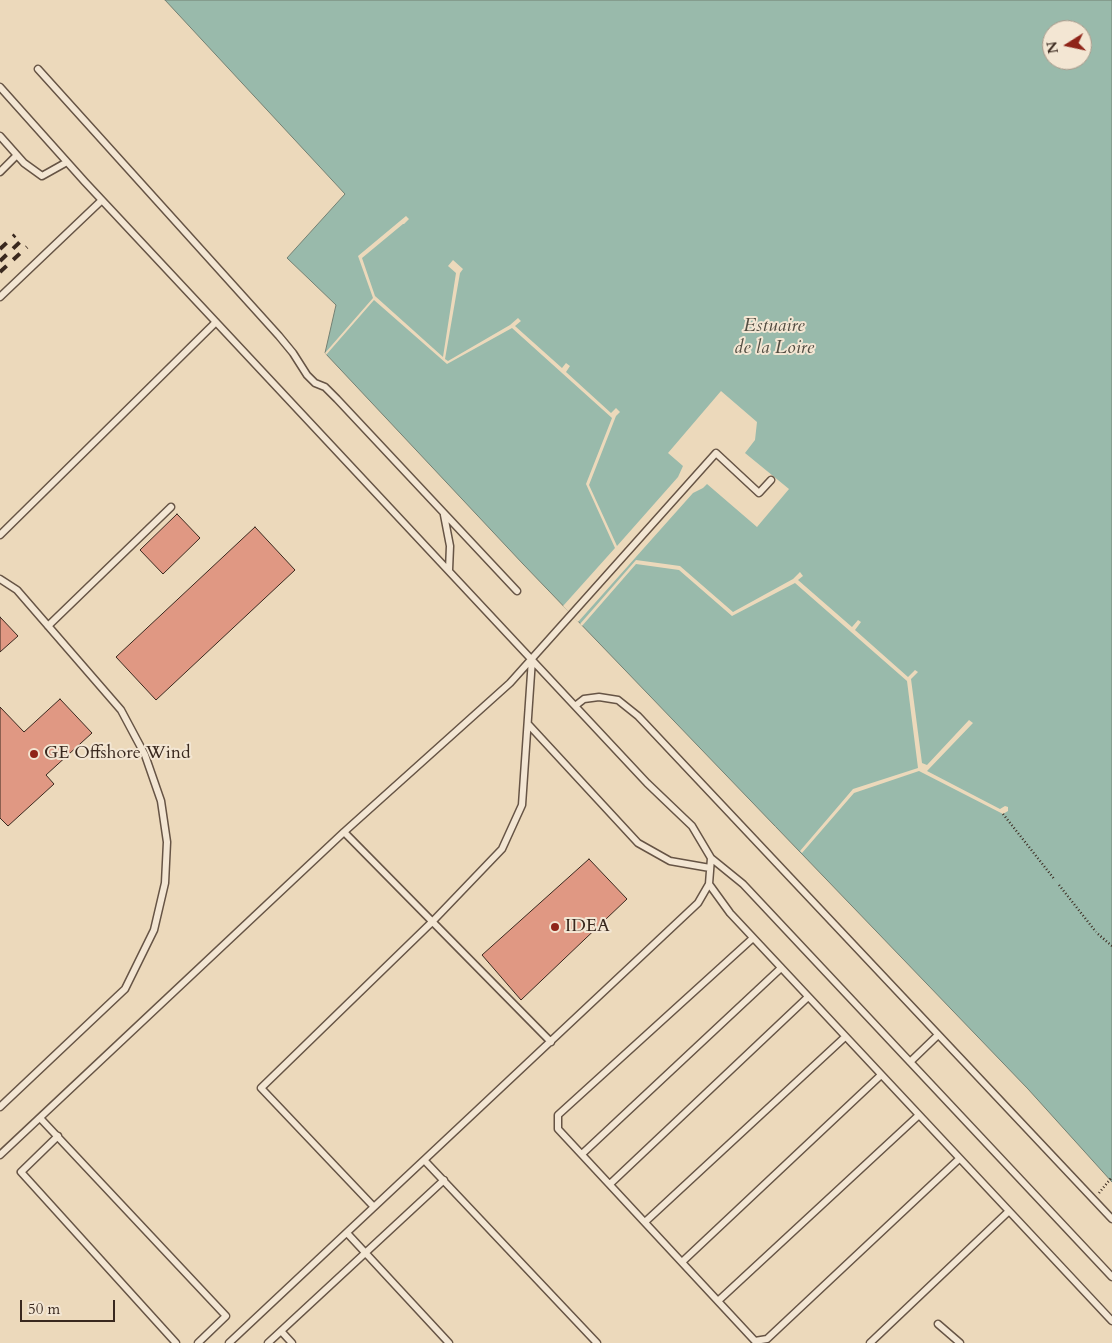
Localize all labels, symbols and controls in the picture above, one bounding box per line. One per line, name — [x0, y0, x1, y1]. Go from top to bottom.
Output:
north arrow — [1042, 20, 1092, 70]
text: N — [1042, 40, 1063, 55]
water label: Estuaire de la Loire — [734, 316, 814, 360]
place label: GE Offshore Wind — [44, 743, 191, 765]
marker: GE Offshore Wind — [28, 748, 40, 760]
place label: IDEA — [565, 916, 610, 938]
marker: IDEA — [549, 921, 561, 933]
scale bar — [22, 1290, 118, 1322]
text: 50 m — [28, 1299, 60, 1319]

